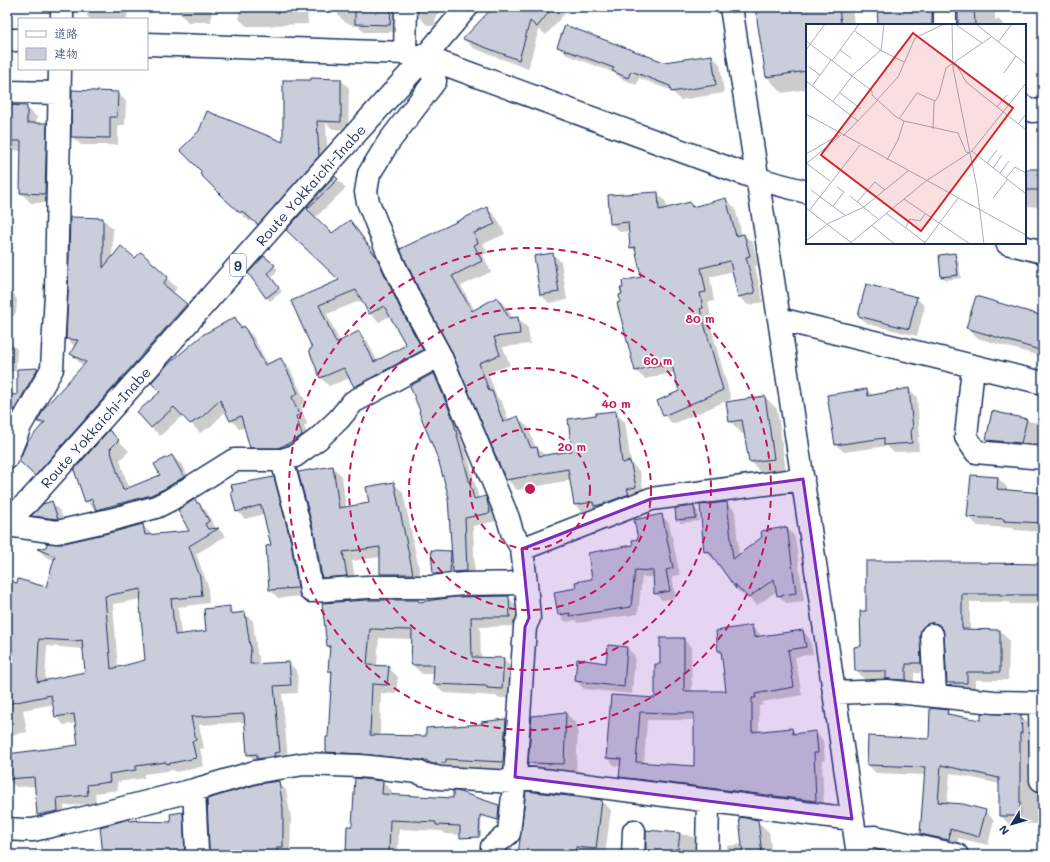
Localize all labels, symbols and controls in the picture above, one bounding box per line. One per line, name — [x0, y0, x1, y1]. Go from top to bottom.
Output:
legend — [18, 18, 148, 70]
inset map — [806, 24, 1026, 244]
text: 道路 — [54, 25, 78, 41]
text: 建物 — [54, 45, 78, 61]
street label: Route Yokkaichi-Inabe — [251, 120, 369, 249]
road number: 9 — [230, 254, 246, 276]
text: 80 m — [685, 310, 715, 326]
text: 60 m — [644, 352, 672, 368]
street label: Route Yokkaichi-Inabe — [36, 362, 154, 492]
text: 40 m — [601, 395, 631, 411]
text: 20 m — [558, 438, 586, 454]
centre of rings — [523, 482, 537, 496]
north arrow — [992, 804, 1032, 844]
text: N — [995, 822, 1012, 838]

